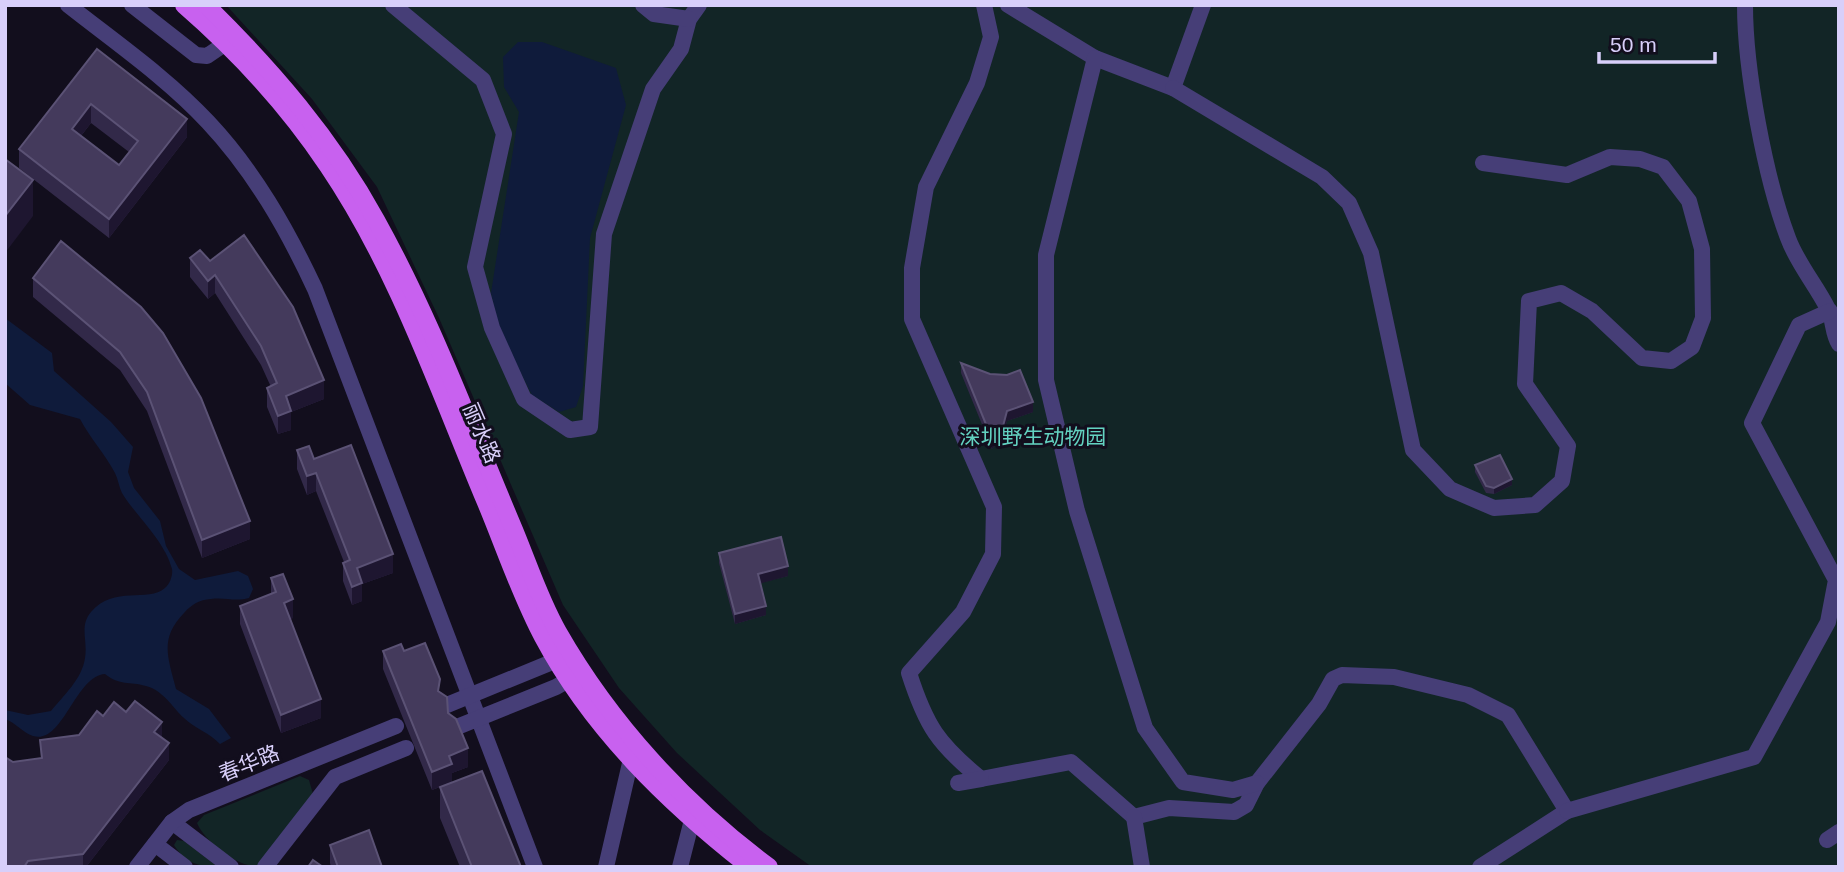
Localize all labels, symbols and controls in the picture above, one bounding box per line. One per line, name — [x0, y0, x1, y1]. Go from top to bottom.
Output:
scale bar — [1599, 21, 1714, 65]
text: 50 m — [1610, 33, 1657, 56]
street label: 丽水路 — [459, 400, 505, 466]
park label: 深圳野生动物园 — [960, 425, 1107, 448]
street label: 春华路 — [215, 741, 283, 785]

